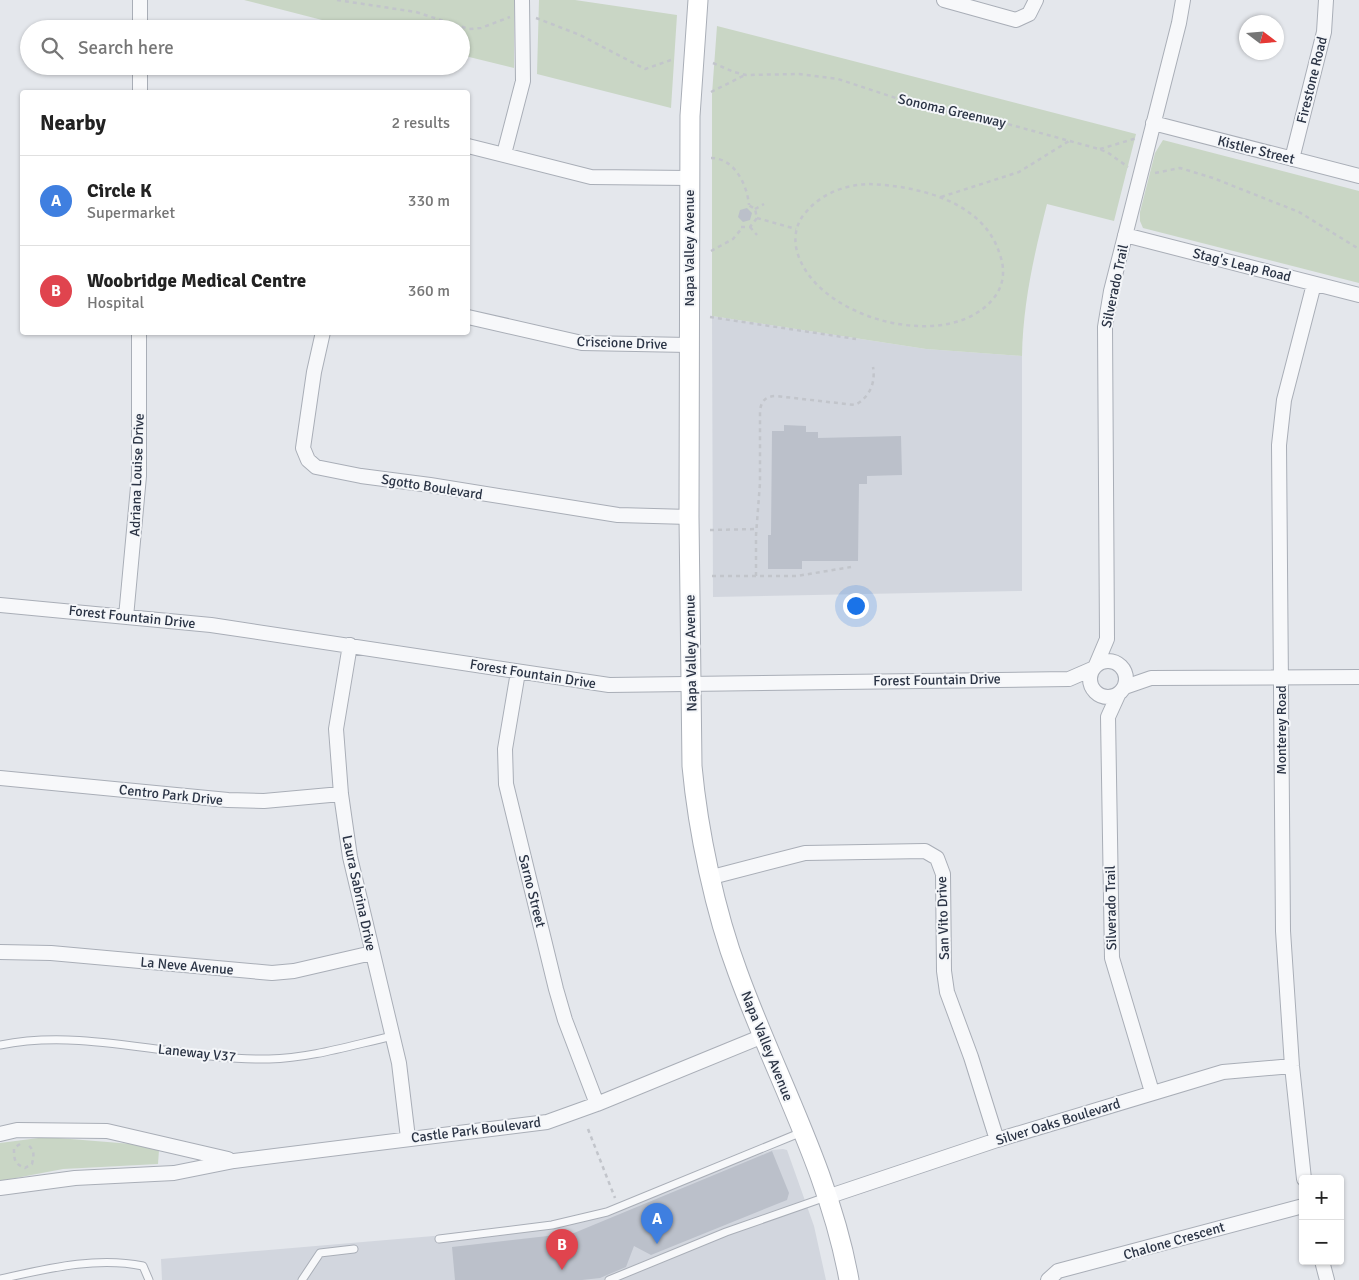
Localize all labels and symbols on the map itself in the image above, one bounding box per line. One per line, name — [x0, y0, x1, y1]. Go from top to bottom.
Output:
north arrow — [1239, 15, 1284, 60]
street label: Firestone Road — [1293, 35, 1331, 125]
street label: Sonoma Greenway — [896, 90, 1008, 132]
street label: Kistler Street — [1216, 132, 1296, 168]
street label: Napa Valley Avenue — [681, 190, 698, 306]
street label: Silverado Trail — [1098, 243, 1132, 329]
street label: Stag's Leap Road — [1191, 245, 1293, 285]
street label: Criscione Drive — [576, 333, 668, 353]
street label: Adriana Louise Drive — [126, 413, 148, 537]
street label: Sgotto Boulevard — [380, 471, 484, 503]
your location — [843, 593, 869, 619]
street label: Napa Valley Avenue — [681, 594, 701, 712]
street label: Forest Fountain Drive — [68, 602, 196, 632]
street label: Forest Fountain Drive — [469, 656, 597, 692]
street label: Forest Fountain Drive — [873, 670, 1001, 690]
street label: Monterey Road — [1273, 685, 1290, 775]
street label: Centro Park Drive — [118, 781, 224, 809]
street label: Laura Sabrina Drive — [338, 834, 380, 952]
street label: Sarno Street — [515, 853, 549, 929]
street label: Silverado Trail — [1102, 865, 1120, 951]
street label: San Vito Drive — [933, 876, 953, 960]
street label: La Neve Avenue — [140, 953, 234, 979]
street label: Napa Valley Avenue — [737, 989, 797, 1103]
street label: Laneway V37 — [157, 1040, 237, 1066]
street label: Silver Oaks Boulevard — [994, 1095, 1122, 1149]
street label: Castle Park Boulevard — [410, 1114, 542, 1146]
pin: A — [641, 1203, 673, 1244]
street label: Chalone Crescent — [1121, 1218, 1227, 1264]
pin: B — [546, 1229, 578, 1270]

